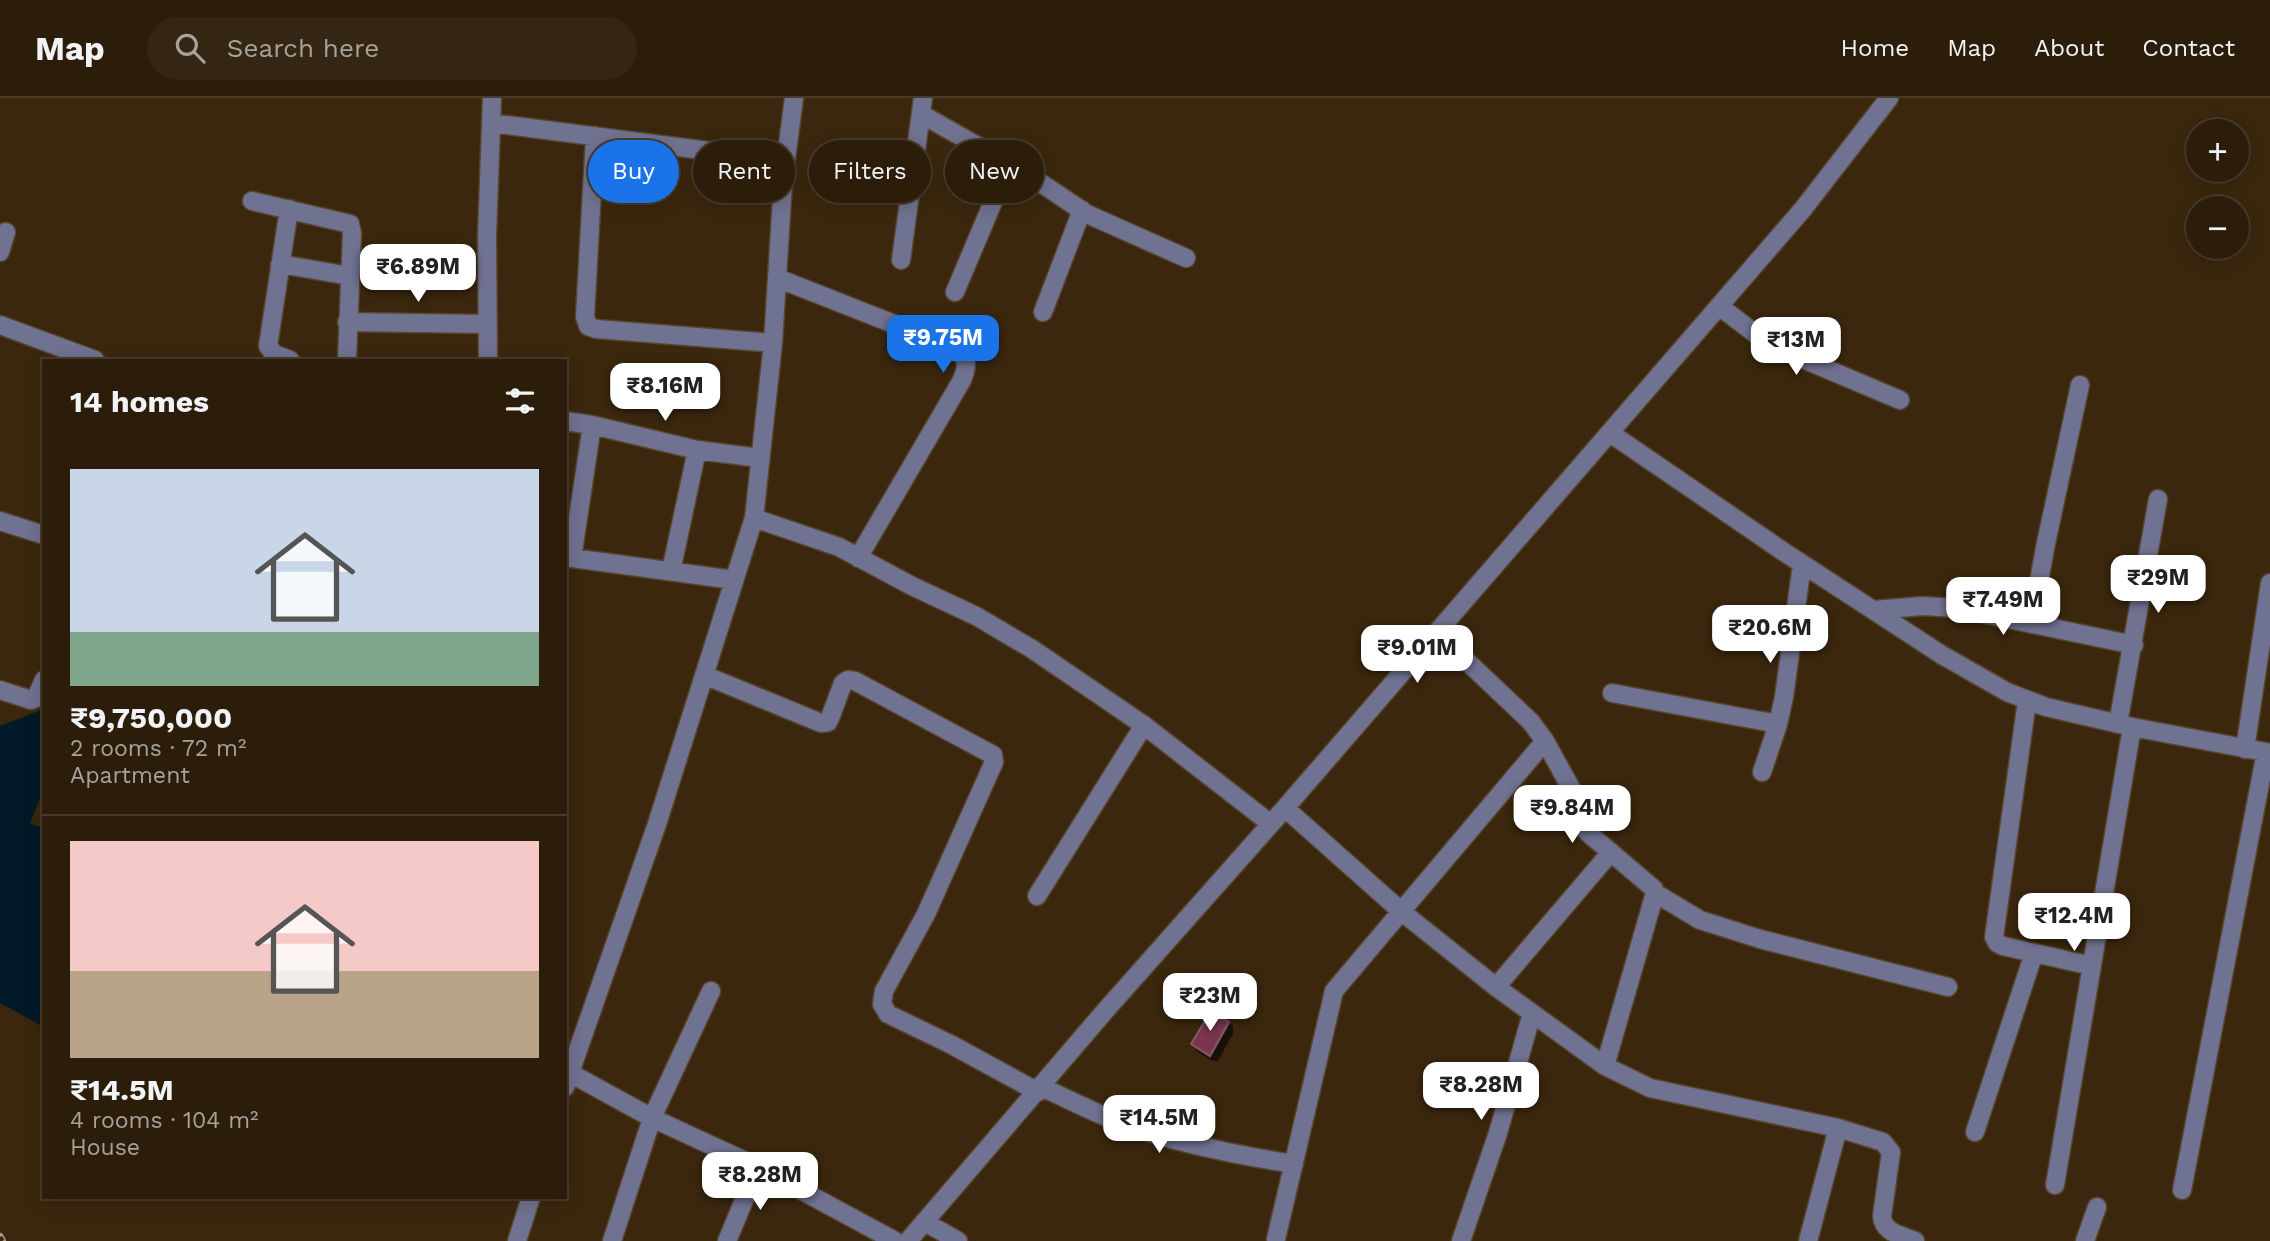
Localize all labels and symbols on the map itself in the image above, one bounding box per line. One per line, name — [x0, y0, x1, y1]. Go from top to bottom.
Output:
pin: ₹6.89M — [361, 244, 475, 304]
pin: ₹9.75M — [886, 316, 1000, 375]
pin: ₹13M — [1755, 317, 1837, 377]
pin: ₹8.16M — [608, 364, 722, 423]
pin: ₹29M — [2117, 556, 2199, 615]
pin: ₹7.49M — [1946, 578, 2060, 637]
pin: ₹20.6M — [1713, 606, 1827, 665]
pin: ₹9.01M — [1360, 626, 1474, 685]
pin: ₹9.84M — [1515, 786, 1629, 845]
pin: ₹12.4M — [2017, 894, 2131, 953]
pin: ₹23M — [1169, 974, 1251, 1033]
pin: ₹8.28M — [1424, 1062, 1538, 1122]
pin: ₹14.5M — [1102, 1096, 1216, 1155]
pin: ₹8.28M — [703, 1152, 817, 1212]

